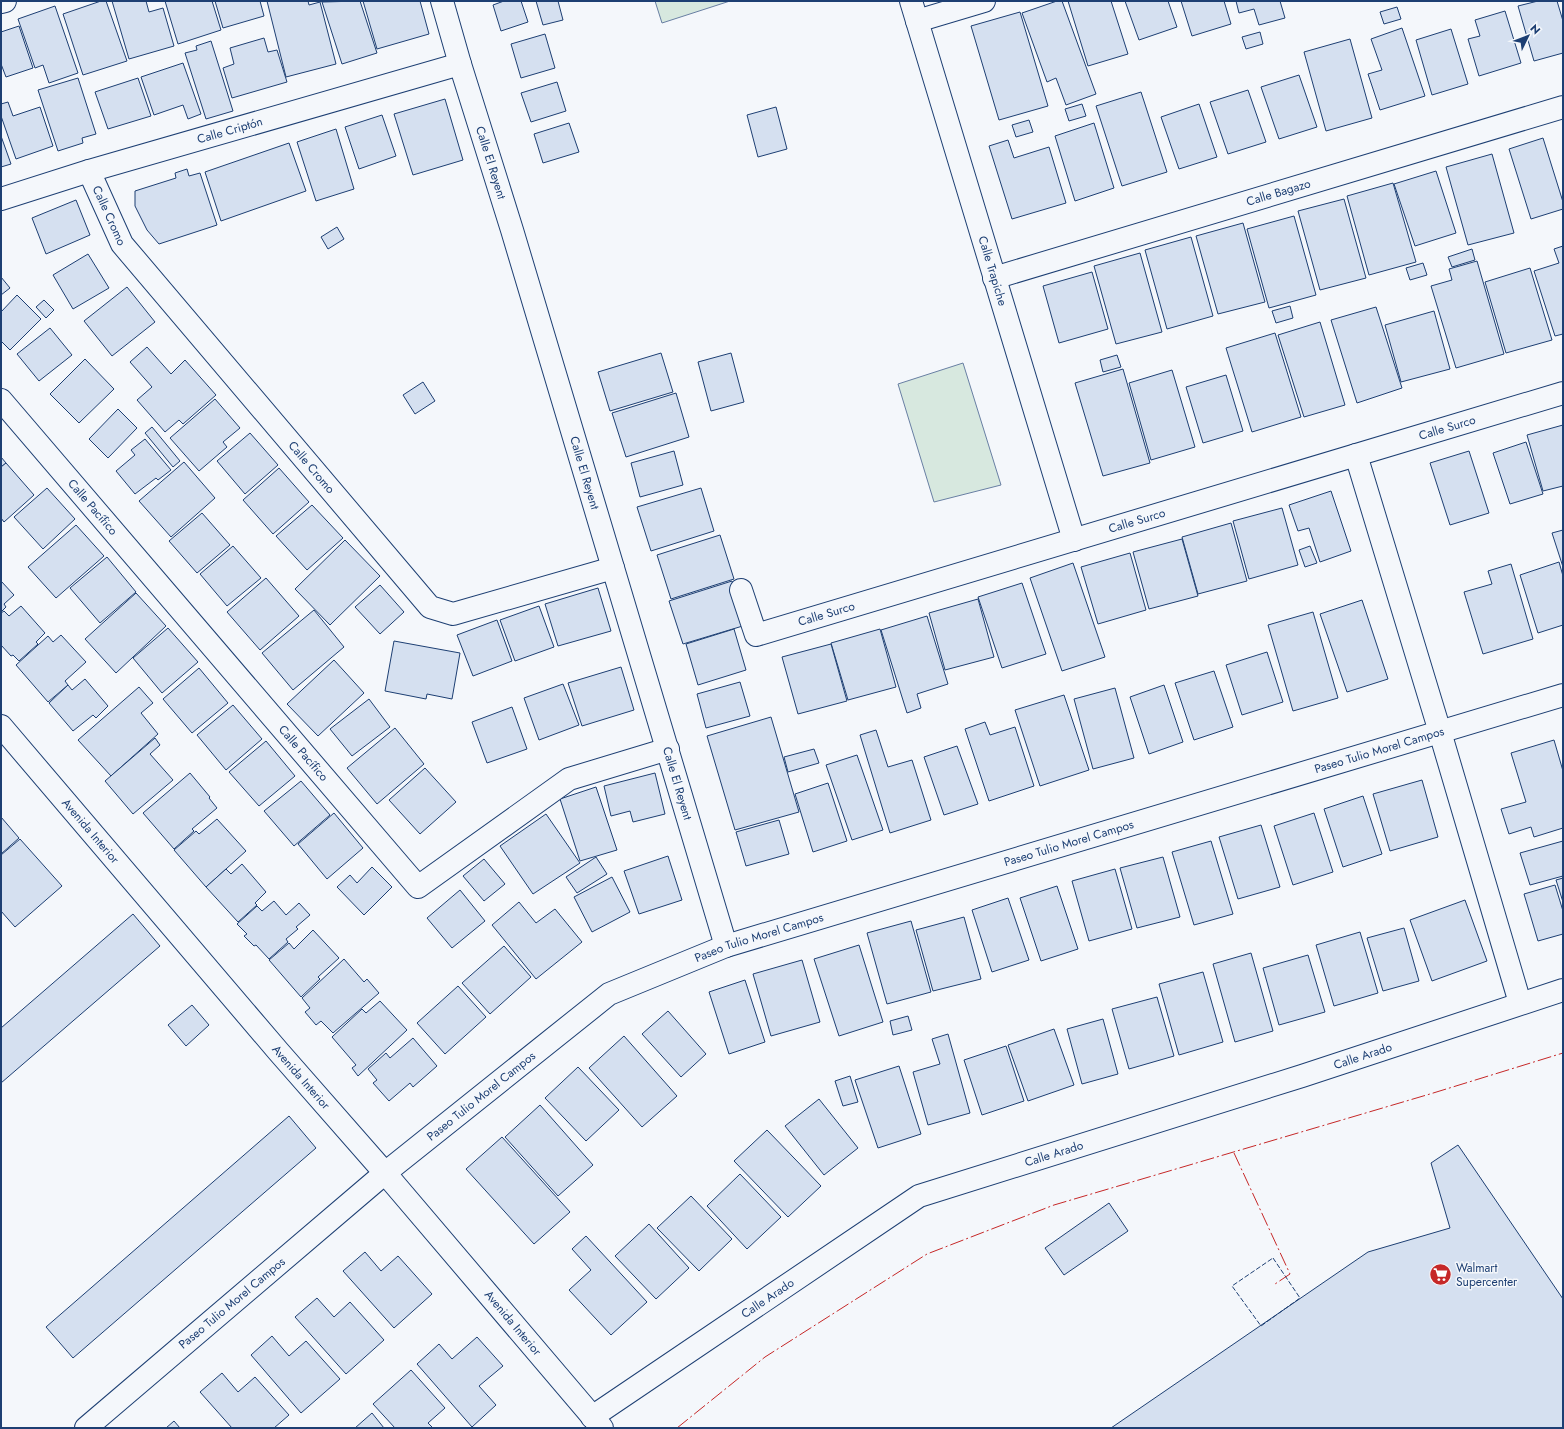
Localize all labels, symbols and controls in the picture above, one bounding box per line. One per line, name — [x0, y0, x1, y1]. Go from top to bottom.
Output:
north arrow — [1508, 16, 1548, 56]
text: N — [1526, 21, 1544, 38]
street label: Calle Criptón — [195, 112, 265, 148]
street label: Calle El Reyent — [471, 124, 511, 202]
street label: Calle Bagazo — [1244, 174, 1313, 211]
street label: Calle Cromo — [88, 183, 131, 249]
street label: Calle Trapiche — [974, 234, 1012, 308]
street label: Calle Surco — [1417, 411, 1478, 445]
street label: Calle El Reyent — [565, 434, 604, 512]
street label: Calle Cromo — [284, 437, 339, 498]
street label: Calle Pacífico — [63, 475, 122, 540]
street label: Calle Surco — [1106, 504, 1168, 538]
street label: Calle Surco — [796, 597, 857, 631]
street label: Calle Pacífico — [274, 721, 333, 786]
street label: Paseo Tulio Morel Campos — [1312, 722, 1446, 778]
street label: Calle El Reyent — [658, 745, 697, 822]
street label: Avenida Interior — [58, 795, 124, 868]
street label: Paseo Tulio Morel Campos — [1002, 815, 1136, 871]
street label: Paseo Tulio Morel Campos — [692, 908, 826, 967]
street label: Calle Arado — [1331, 1038, 1395, 1074]
street label: Avenida Interior — [268, 1041, 335, 1114]
street label: Paseo Tulio Morel Campos — [423, 1047, 540, 1145]
street label: Calle Arado — [1022, 1136, 1086, 1171]
street label: Paseo Tulio Morel Campos — [175, 1253, 289, 1353]
place label: Walmart Supercenter — [1456, 1259, 1518, 1291]
supermarket icon: Walmart Supercenter — [1427, 1262, 1453, 1288]
street label: Calle Arado — [738, 1274, 798, 1323]
street label: Avenida Interior — [480, 1286, 546, 1360]

